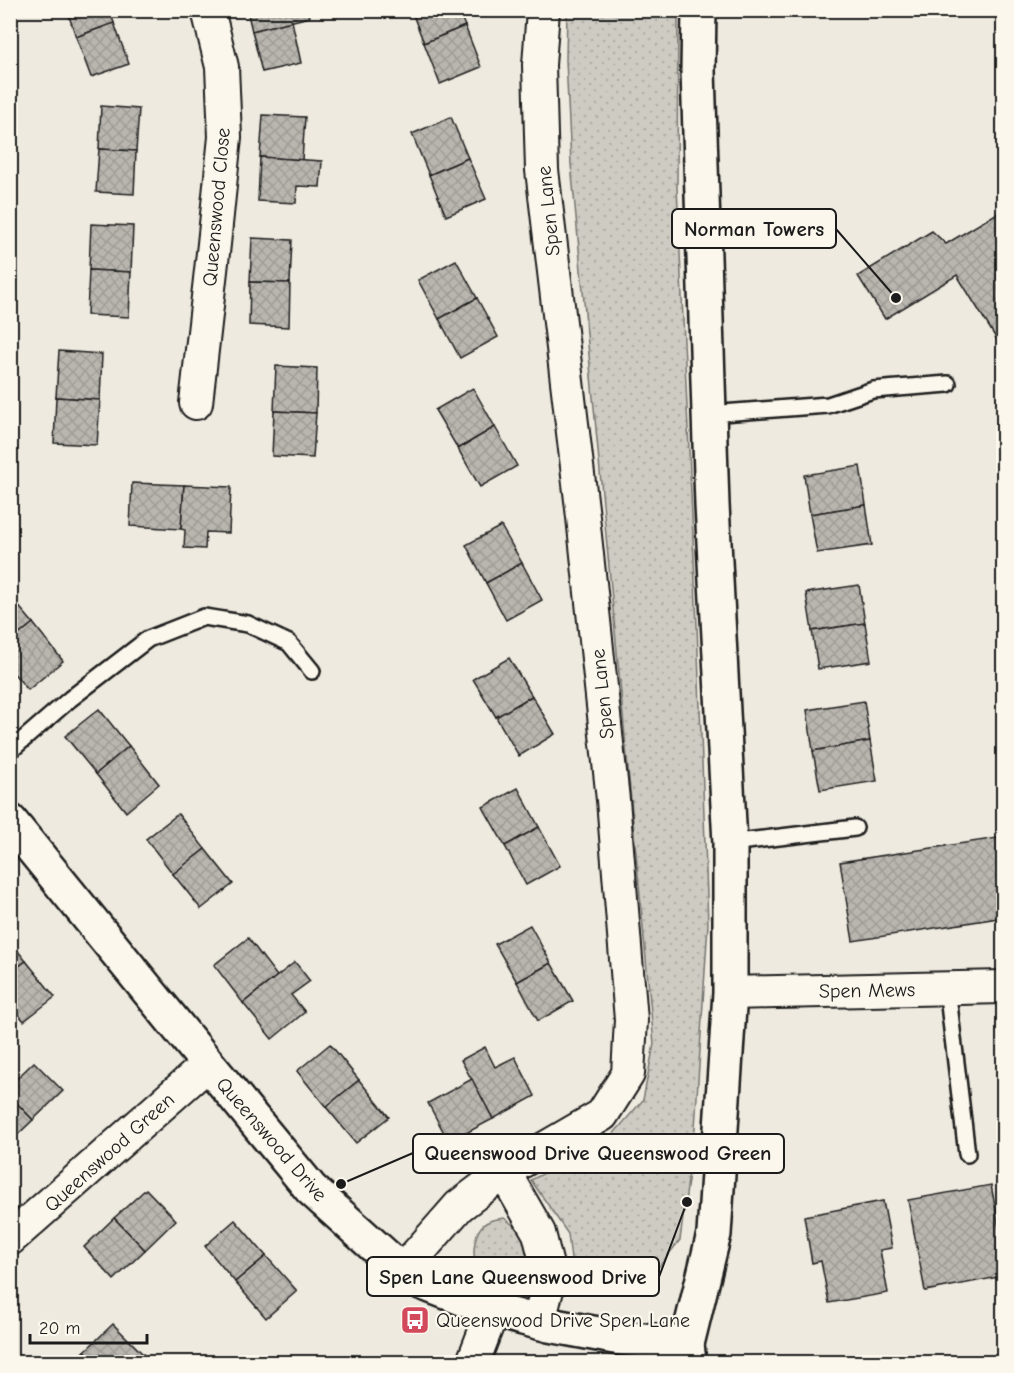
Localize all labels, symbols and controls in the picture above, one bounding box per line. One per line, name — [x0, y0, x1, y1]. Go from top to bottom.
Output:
street label: Queenswood Close — [198, 127, 235, 287]
street label: Spen Lane — [532, 165, 565, 257]
callout: Norman Towers — [672, 209, 836, 248]
text: Norman Towers — [684, 217, 824, 241]
street label: Spen Lane — [586, 648, 619, 740]
street label: Spen Mews — [819, 978, 915, 1003]
street label: Queenswood Drive — [211, 1073, 332, 1206]
street label: Queenswood Green — [40, 1088, 179, 1217]
callout: Queenswood Drive Queenswood Green — [413, 1134, 784, 1173]
text: Queenswood Drive Queenswood Green — [425, 1141, 771, 1165]
callout: Spen Lane Queenswood Drive — [367, 1257, 659, 1296]
text: Spen Lane Queenswood Drive — [379, 1265, 647, 1289]
bus stop icon: Queenswood Drive Spen Lane — [399, 1304, 431, 1336]
scale bar — [30, 1307, 147, 1345]
place label: Queenswood Drive Spen Lane — [436, 1309, 690, 1332]
text: 20 m — [39, 1318, 80, 1339]

